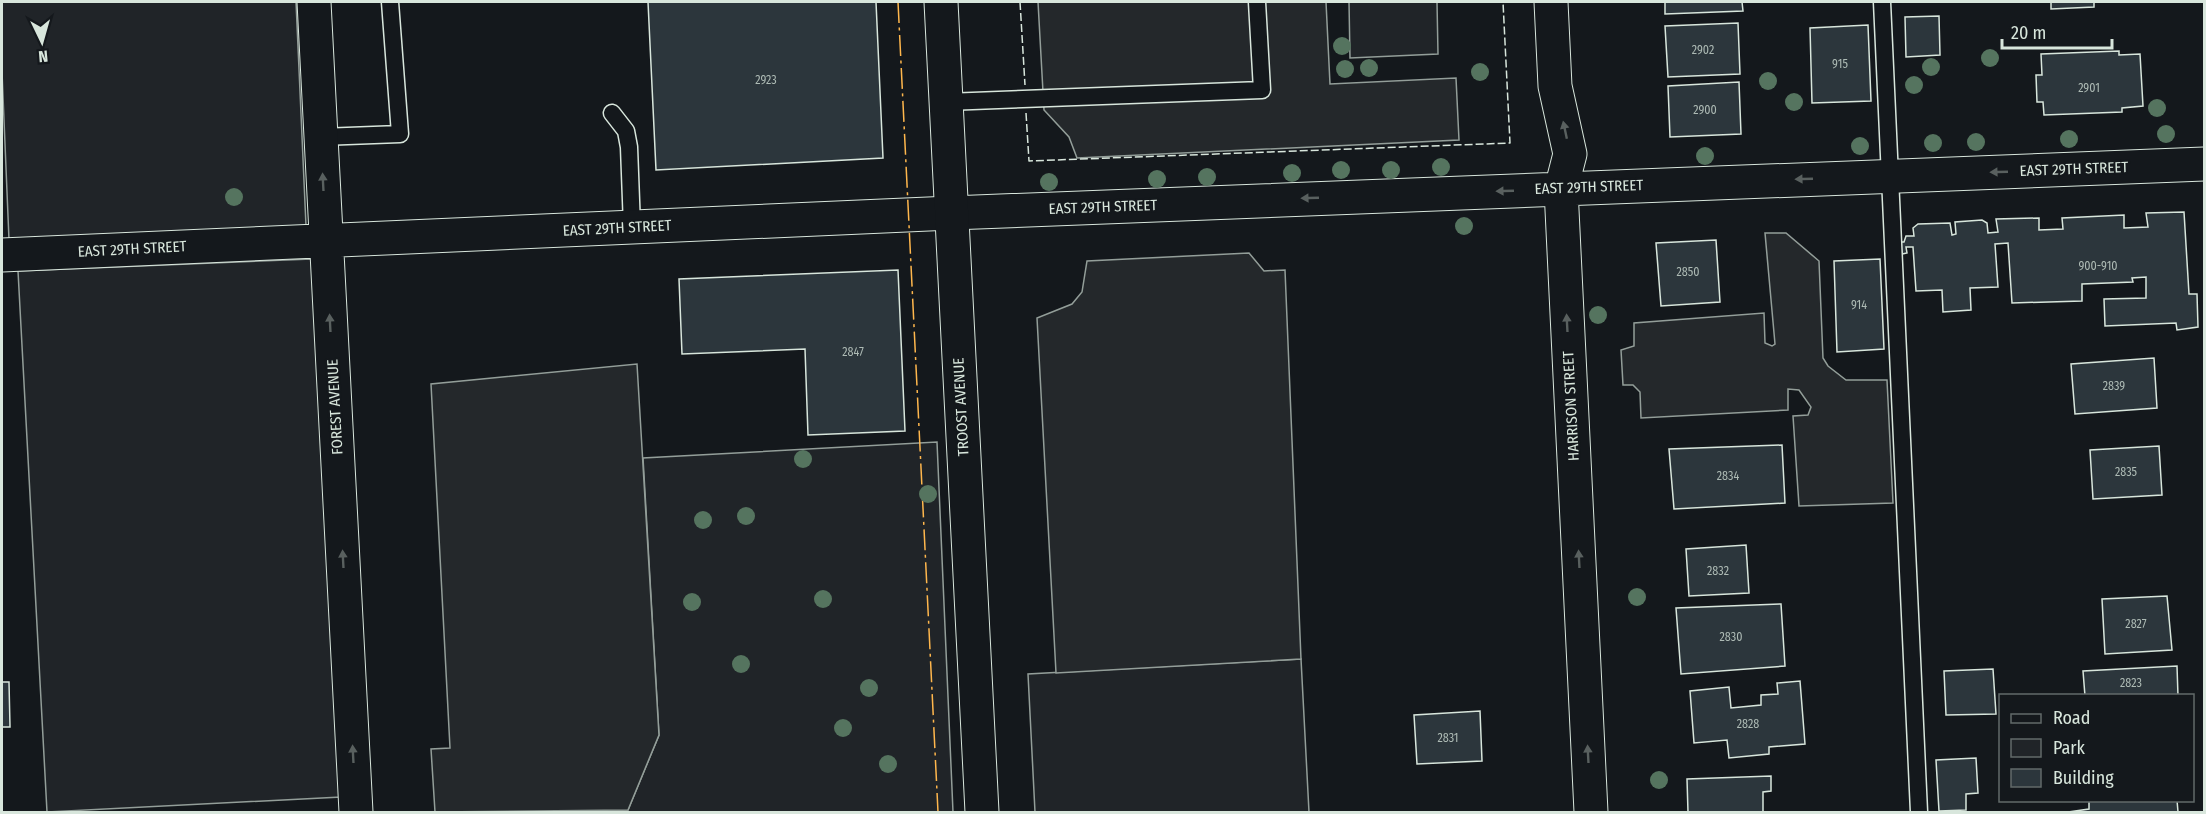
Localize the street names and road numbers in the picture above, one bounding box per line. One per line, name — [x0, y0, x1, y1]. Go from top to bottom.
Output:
street label: EAST 29TH STREET — [2019, 158, 2129, 180]
street label: EAST 29TH STREET — [1534, 176, 1644, 198]
street label: EAST 29TH STREET — [1048, 196, 1158, 218]
street label: EAST 29TH STREET — [562, 216, 672, 240]
street label: EAST 29TH STREET — [77, 237, 187, 261]
street label: HARRISON STREET — [1559, 351, 1583, 461]
street label: TROOST AVENUE — [949, 357, 973, 457]
street label: FOREST AVENUE — [324, 359, 346, 455]

